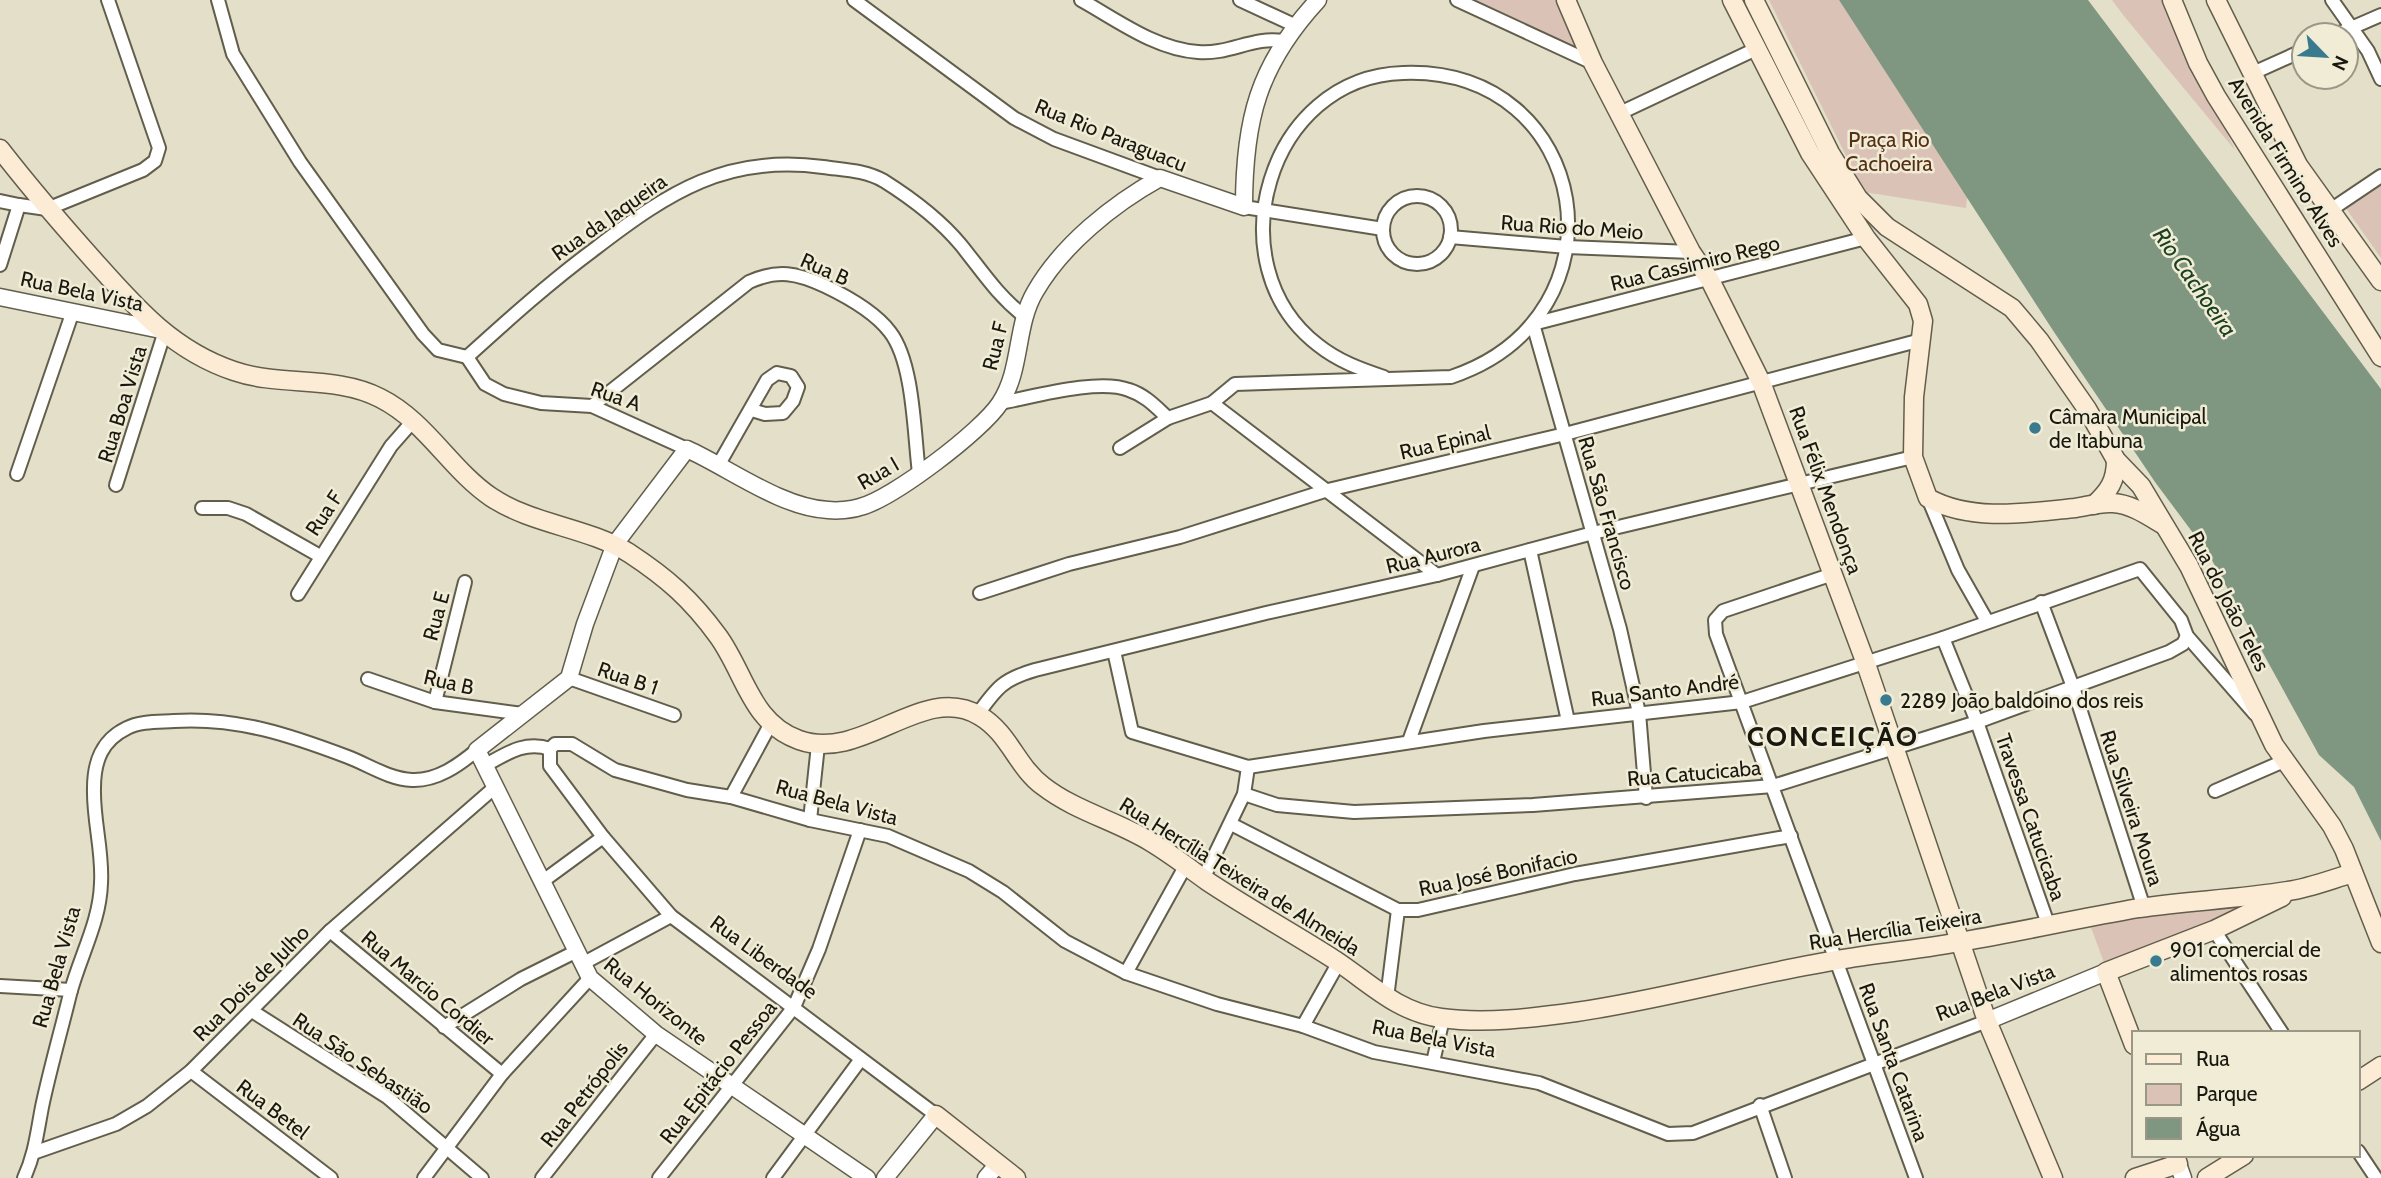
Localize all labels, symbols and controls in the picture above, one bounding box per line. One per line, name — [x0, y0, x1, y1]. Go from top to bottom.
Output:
north arrow — [2290, 21, 2360, 91]
text: N — [2327, 52, 2353, 74]
street label: Avenida Firmino Alves — [2224, 72, 2349, 252]
street label: Rua Rio Paraguacu — [1031, 93, 1191, 177]
park label: Praça Rio Cachoeira — [1845, 127, 1933, 176]
street label: Rua da Jaqueira — [547, 168, 671, 266]
street label: Rua Rio do Meio — [1500, 210, 1644, 244]
water label: Rio Cachoeira — [2147, 222, 2243, 342]
street label: Rua Cassimiro Rego — [1608, 230, 1782, 296]
street label: Rua B — [797, 247, 853, 291]
street label: Rua Bela Vista — [18, 266, 146, 316]
street label: Rua F — [977, 319, 1013, 373]
street label: Rua Boa Vista — [92, 342, 152, 466]
street label: Rua A — [588, 376, 644, 416]
street label: Rua Félix Mendonça — [1784, 403, 1868, 577]
place label: Câmara Municipal de Itabuna — [2049, 404, 2207, 453]
street label: Rua Epinal — [1397, 419, 1493, 465]
marker: Câmara Municipal de Itabuna — [2027, 420, 2043, 436]
street label: Rua São Francisco — [1573, 433, 1641, 593]
street label: Rua I — [853, 451, 903, 495]
street label: Rua F — [300, 486, 348, 540]
street label: Rua do João Teles — [2183, 527, 2275, 675]
street label: Rua Aurora — [1383, 531, 1483, 579]
street label: Rua E — [417, 589, 455, 643]
street label: Rua B 1 — [594, 656, 662, 700]
street label: Rua B — [421, 664, 477, 700]
street label: Rua Santo André — [1590, 668, 1741, 711]
place label: 2289 João baldoino dos reis — [1900, 688, 2144, 713]
marker: 2289 João baldoino dos reis — [1878, 692, 1894, 708]
district label: CONCEIÇÃO — [1747, 719, 1919, 753]
street label: Rua Silveira Moura — [2095, 727, 2169, 889]
street label: Travessa Catucicaba — [1991, 730, 2071, 904]
street label: Rua Catucicaba — [1626, 755, 1762, 791]
street label: Rua Bela Vista — [773, 774, 901, 830]
street label: Rua Hercília Teixeira de Almeida — [1115, 791, 1365, 961]
street label: Rua José Bonifacio — [1416, 843, 1580, 901]
street label: Rua Bela Vista — [27, 903, 85, 1031]
street label: Rua Hercília Teixeira — [1807, 903, 1983, 955]
street label: Rua Liberdade — [706, 910, 823, 1004]
street label: Rua Dois de Julho — [188, 920, 314, 1046]
street label: Rua Marcio Cordier — [356, 925, 500, 1051]
place label: 901 comercial de alimentos rosas — [2170, 937, 2321, 986]
street label: Rua Horizonte — [599, 952, 713, 1050]
marker: 901 comercial de alimentos rosas — [2148, 953, 2164, 969]
street label: Rua Bela Vista — [1932, 958, 2058, 1026]
street label: Rua Santa Catarina — [1854, 979, 1934, 1145]
street label: Rua Epitácio Pessoa — [654, 995, 782, 1149]
street label: Rua São Sebastião — [288, 1007, 438, 1119]
street label: Rua Bela Vista — [1370, 1014, 1498, 1062]
legend — [2132, 1031, 2360, 1157]
street label: Rua Petrópolis — [535, 1036, 633, 1152]
text: Rua — [2196, 1046, 2230, 1071]
street label: Rua Betel — [232, 1074, 314, 1144]
text: Parque — [2196, 1081, 2258, 1106]
text: Água — [2196, 1116, 2240, 1141]

